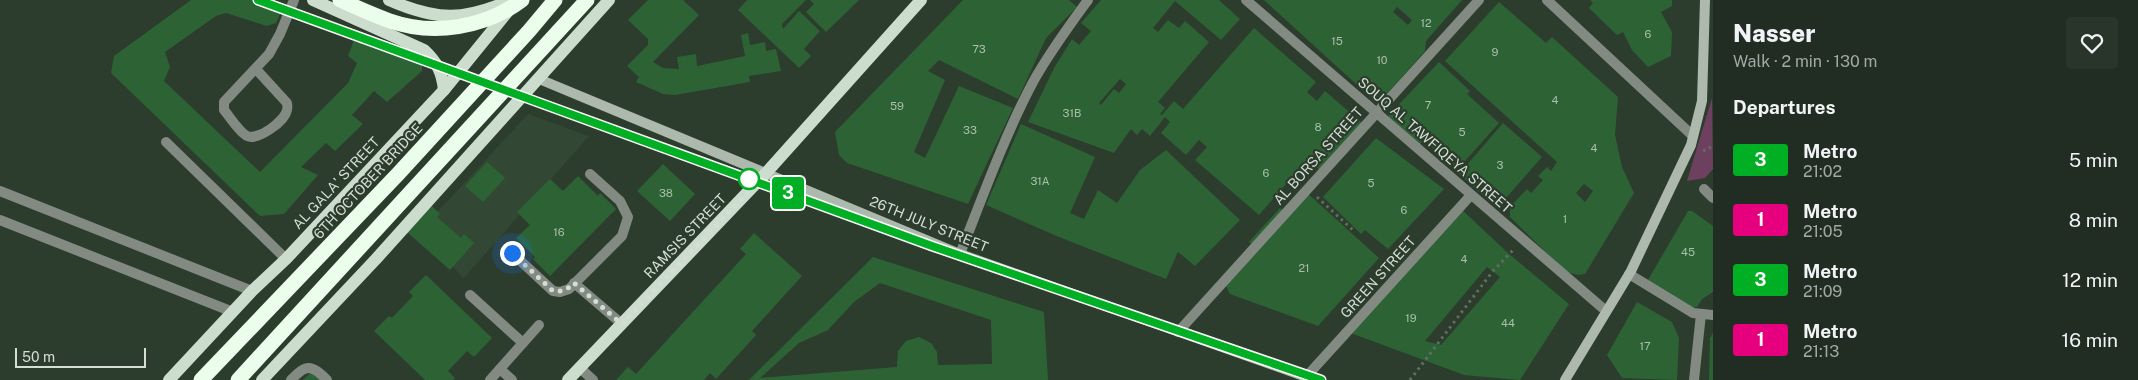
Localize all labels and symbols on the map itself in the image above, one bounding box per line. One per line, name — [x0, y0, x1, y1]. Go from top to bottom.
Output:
house number: 12 — [1420, 17, 1432, 29]
house number: 6 — [1645, 28, 1652, 40]
house number: 15 — [1331, 35, 1343, 47]
house number: 73 — [972, 43, 986, 55]
house number: 9 — [1492, 46, 1499, 58]
house number: 10 — [1376, 54, 1388, 66]
street label: SOUQ AL TAWFIQEYA STREET — [1355, 74, 1515, 216]
house number: 4 — [1552, 94, 1559, 106]
house number: 7 — [1425, 99, 1432, 111]
house number: 59 — [890, 100, 904, 112]
street label: AL BORSA STREET — [1270, 104, 1366, 208]
house number: 31B — [1063, 107, 1081, 119]
street label: 6TH OCTOBER BRIDGE — [310, 120, 426, 242]
house number: 8 — [1314, 121, 1322, 133]
house number: 33 — [963, 124, 977, 136]
house number: 5 — [1458, 126, 1466, 138]
street label: AL GALA' STREET — [289, 134, 383, 232]
house number: 4 — [1591, 142, 1598, 154]
house number: 3 — [1497, 159, 1504, 171]
house number: 6 — [1263, 167, 1270, 179]
unlabelled marker — [738, 168, 760, 190]
house number: 31A — [1030, 175, 1050, 187]
line badge: 3 — [772, 177, 804, 209]
house number: 5 — [1367, 177, 1375, 189]
house number: 38 — [659, 187, 673, 199]
street label: RAMSIS STREET — [641, 191, 729, 281]
street label: 26TH JULY STREET — [867, 193, 991, 255]
house number: 6 — [1401, 204, 1408, 216]
house number: 1 — [1563, 213, 1567, 225]
house number: 16 — [553, 226, 565, 238]
street label: GREEN STREET — [1337, 233, 1419, 321]
your location — [500, 241, 525, 266]
house number: 45 — [1681, 246, 1695, 258]
house number: 4 — [1461, 253, 1468, 265]
house number: 21 — [1298, 262, 1310, 274]
house number: 19 — [1405, 312, 1417, 324]
house number: 44 — [1501, 317, 1515, 329]
house number: 17 — [1639, 340, 1651, 352]
scale bar — [15, 345, 146, 368]

